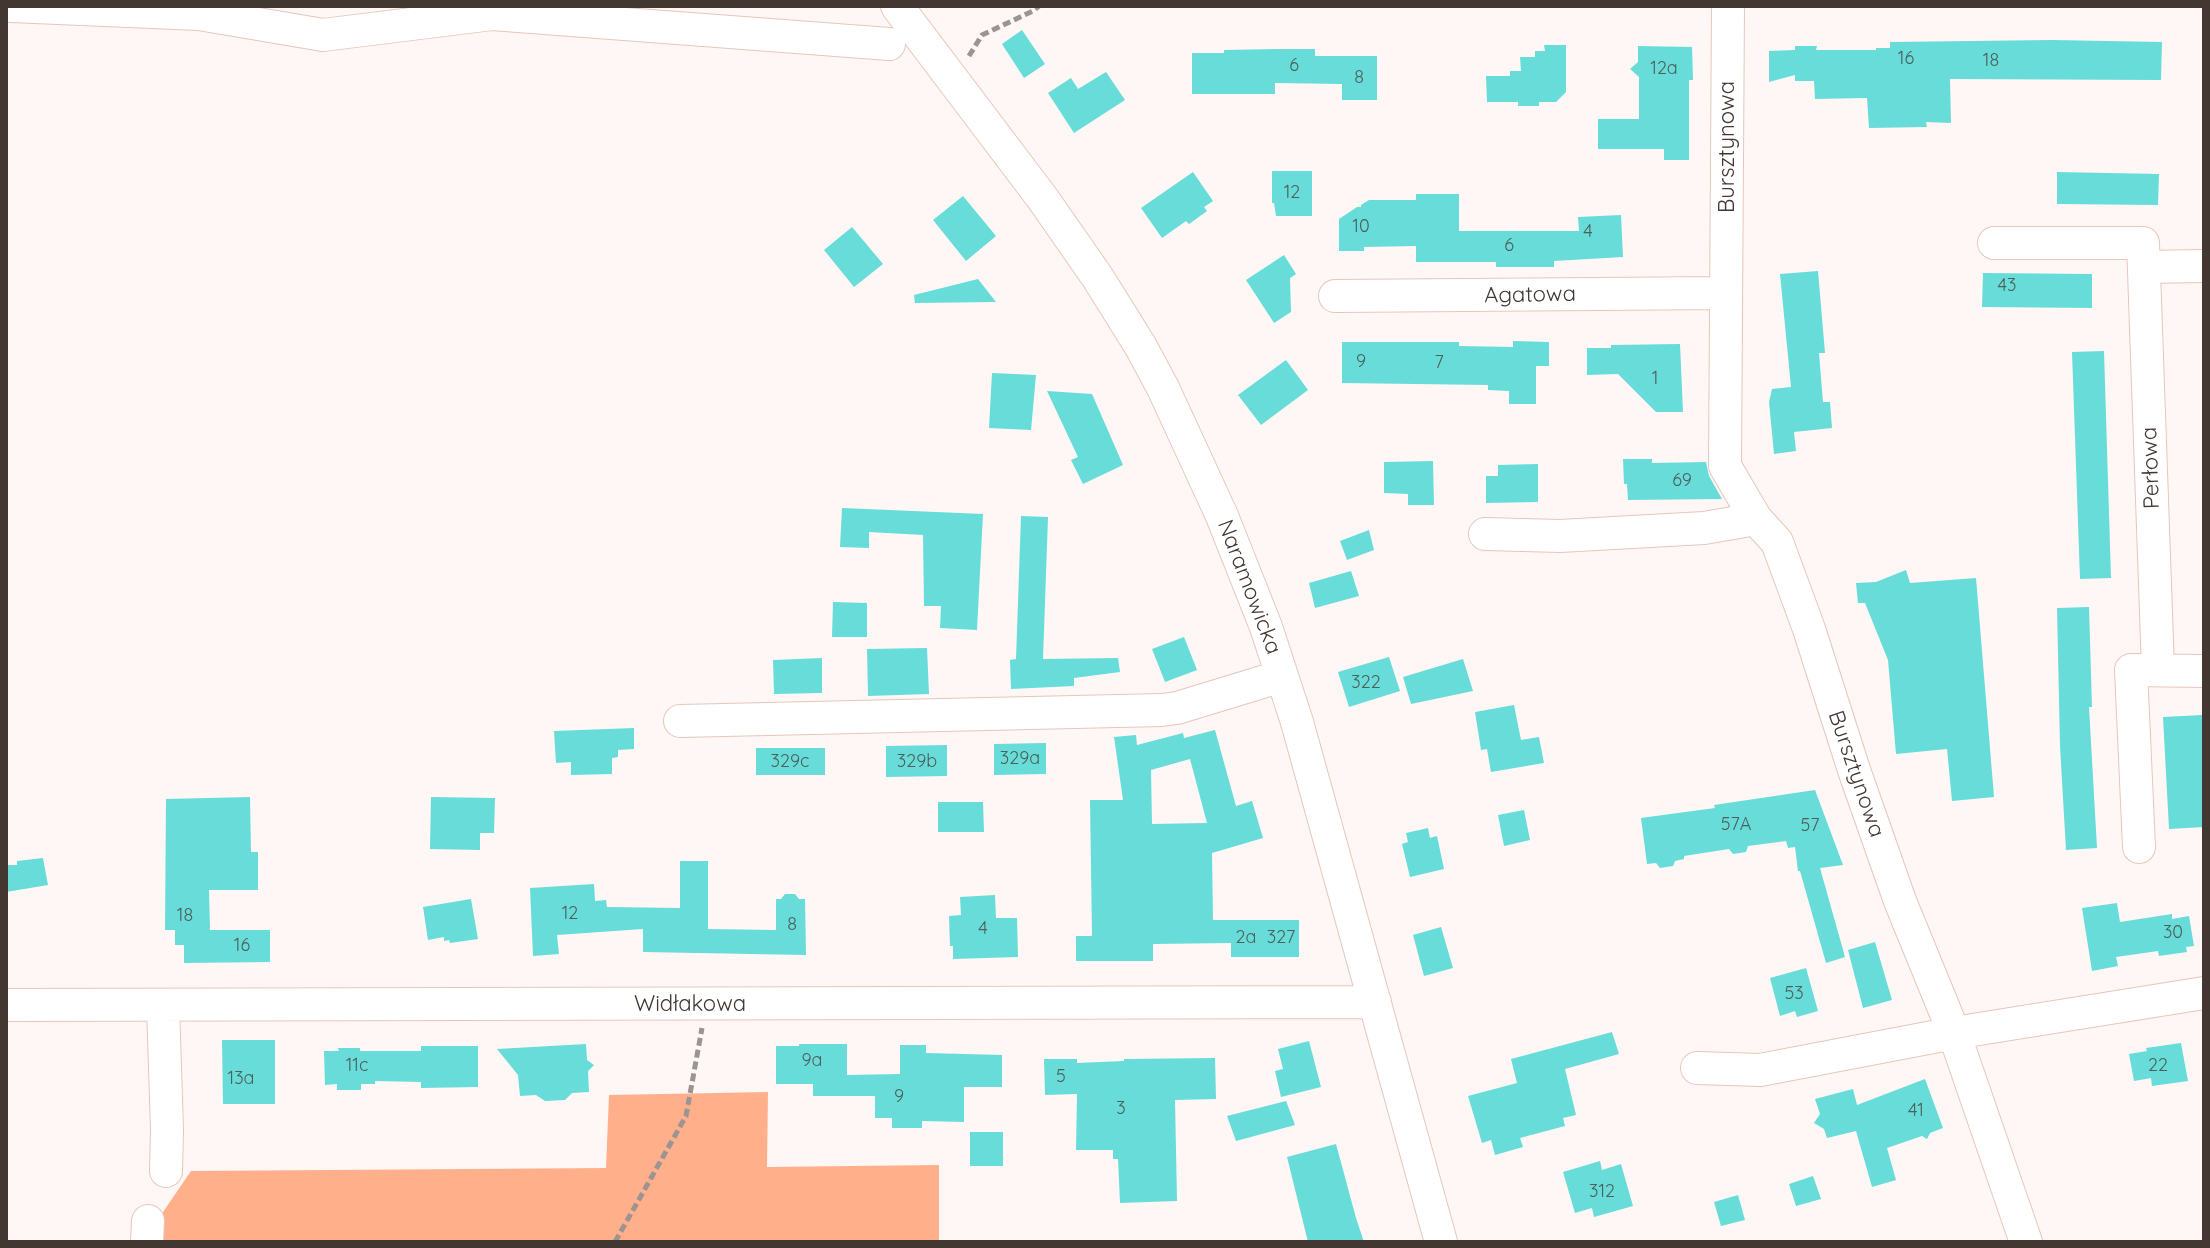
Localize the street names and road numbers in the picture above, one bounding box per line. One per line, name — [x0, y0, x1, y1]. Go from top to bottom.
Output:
street label: Bursztynowa — [1714, 81, 1740, 213]
street label: Agatowa — [1484, 281, 1576, 309]
street label: Perłowa — [2136, 427, 2166, 509]
street label: Naramowicka — [1211, 516, 1287, 658]
street label: Bursztynowa — [1822, 707, 1890, 841]
street label: Widłakowa — [634, 991, 746, 1017]

